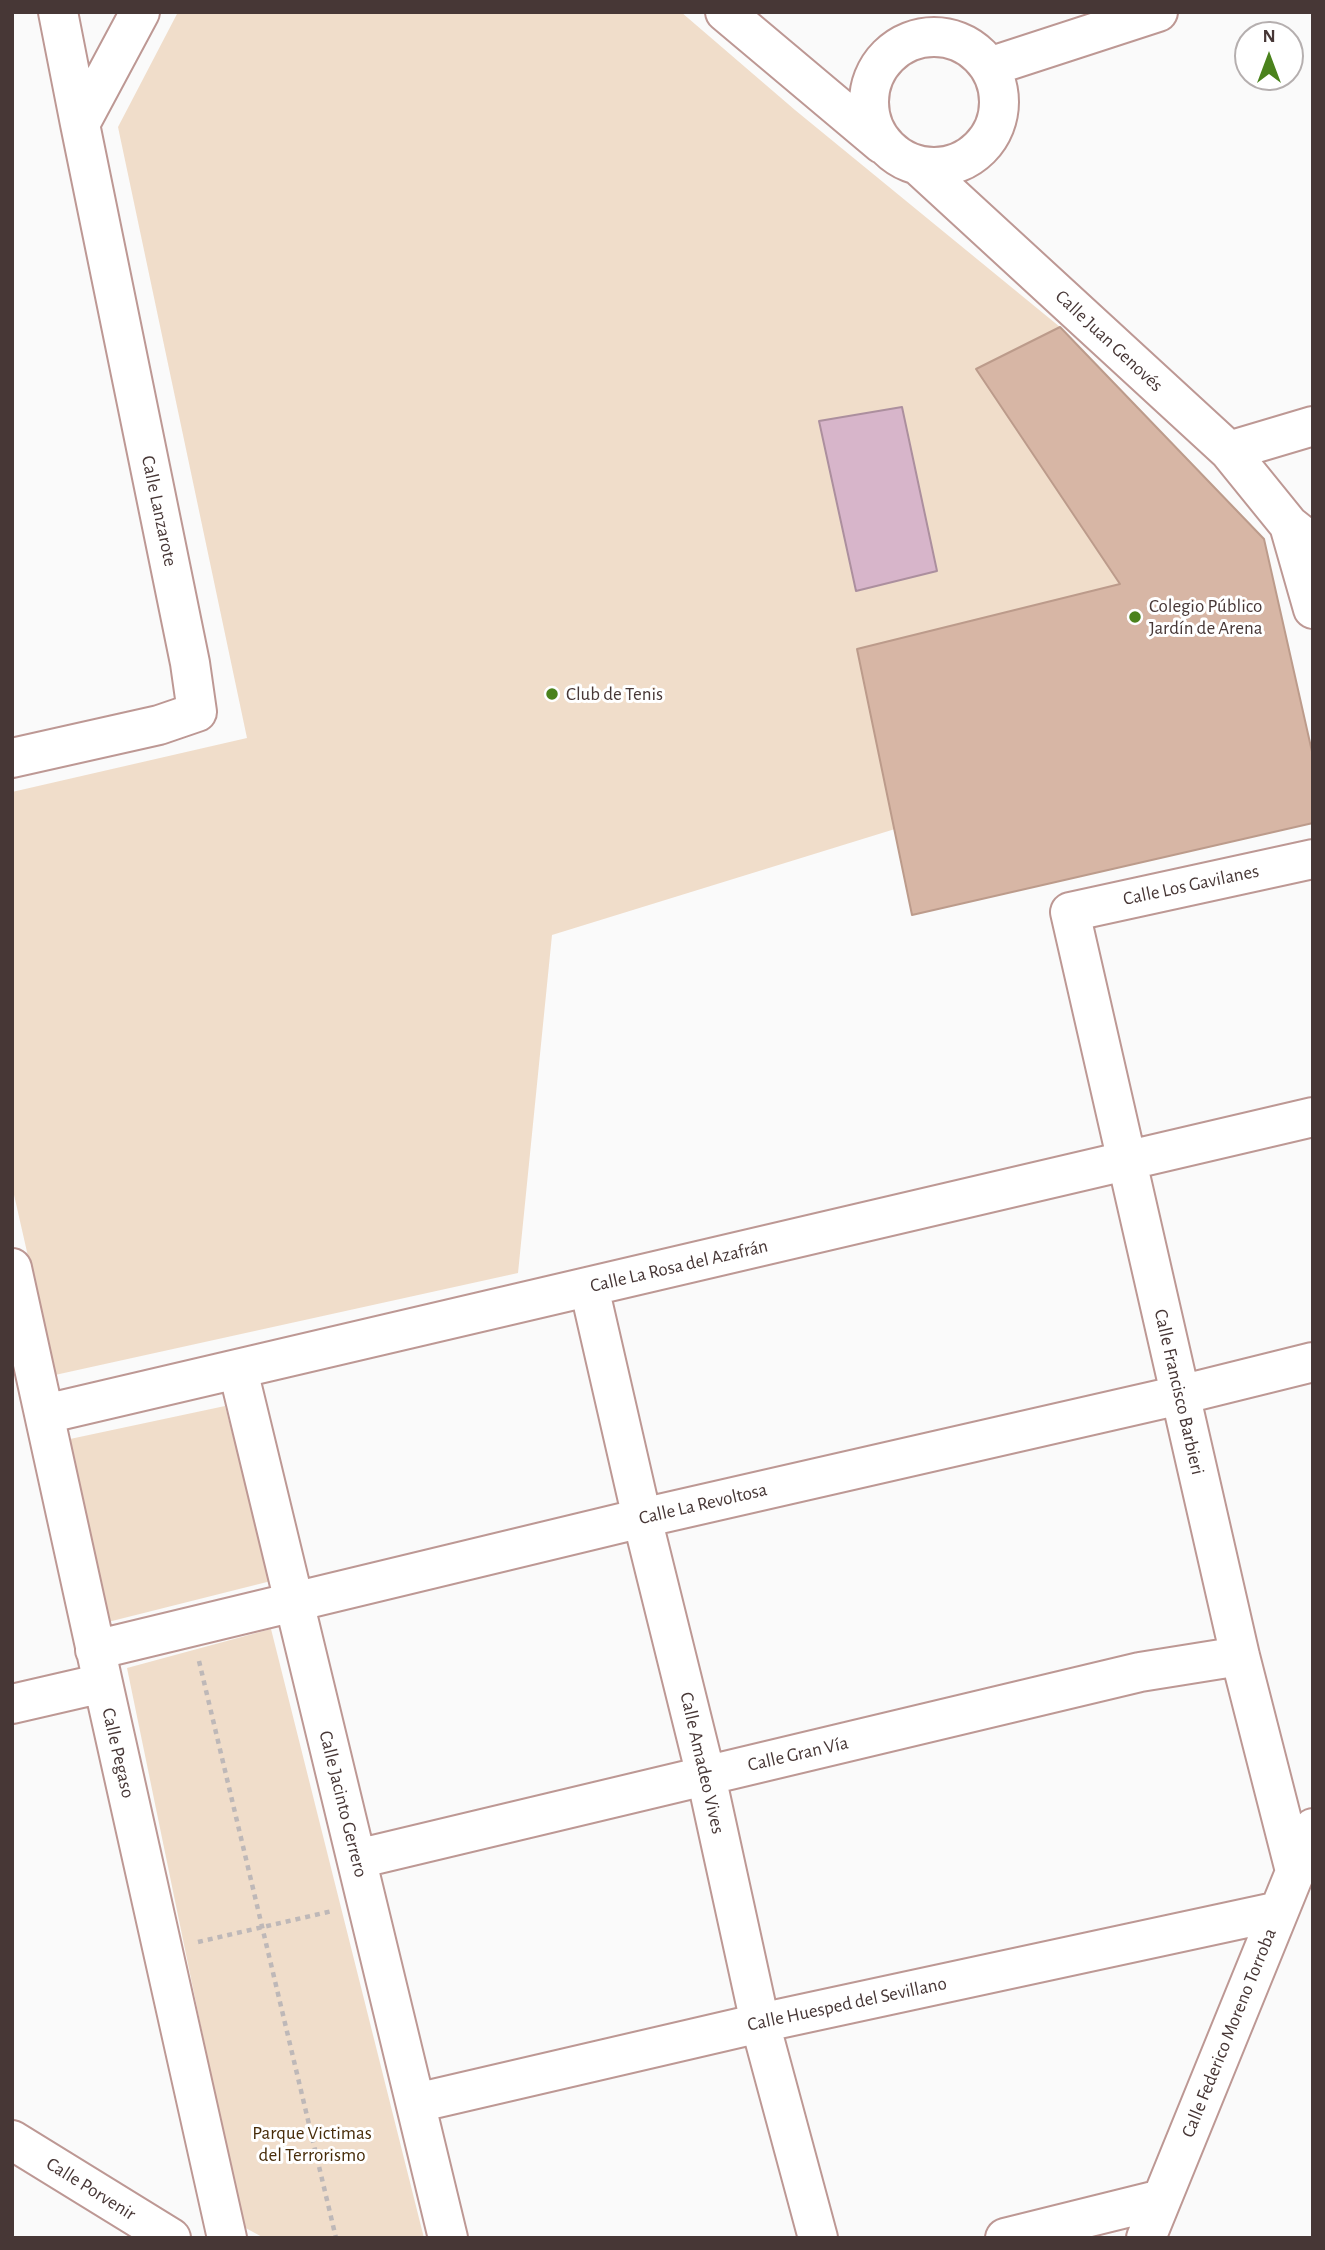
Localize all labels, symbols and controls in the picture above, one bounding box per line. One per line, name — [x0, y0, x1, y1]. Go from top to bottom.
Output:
north arrow — [1234, 21, 1304, 91]
text: N — [1262, 27, 1276, 46]
street label: Calle Juan Genovés — [1050, 285, 1168, 397]
street label: Calle Lanzarote — [136, 454, 182, 568]
place label: Colegio Público Jardín de Arena — [1149, 595, 1263, 639]
marker: Colegio Público Jardín de Arena — [1127, 609, 1143, 625]
place label: Club de Tenis — [566, 683, 663, 705]
marker: Club de Tenis — [544, 686, 560, 702]
street label: Calle Los Gavilanes — [1121, 859, 1261, 911]
street label: Calle La Rosa del Azafrán — [588, 1234, 770, 1298]
street label: Calle Francisco Barbieri — [1149, 1307, 1209, 1477]
street label: Calle La Revoltosa — [637, 1478, 769, 1530]
street label: Calle Amadeo Vives — [675, 1690, 729, 1836]
street label: Calle Pegaso — [97, 1706, 139, 1800]
street label: Calle Jacinto Gerrero — [314, 1728, 372, 1880]
street label: Calle Gran Vía — [745, 1731, 851, 1777]
street label: Calle Federico Moreno Torroba — [1177, 1925, 1281, 2141]
street label: Calle Huesped del Sevillano — [745, 1972, 949, 2036]
park label: Parque Victimas del Terrorismo — [252, 2122, 372, 2166]
street label: Calle Porvenir — [42, 2152, 140, 2226]

